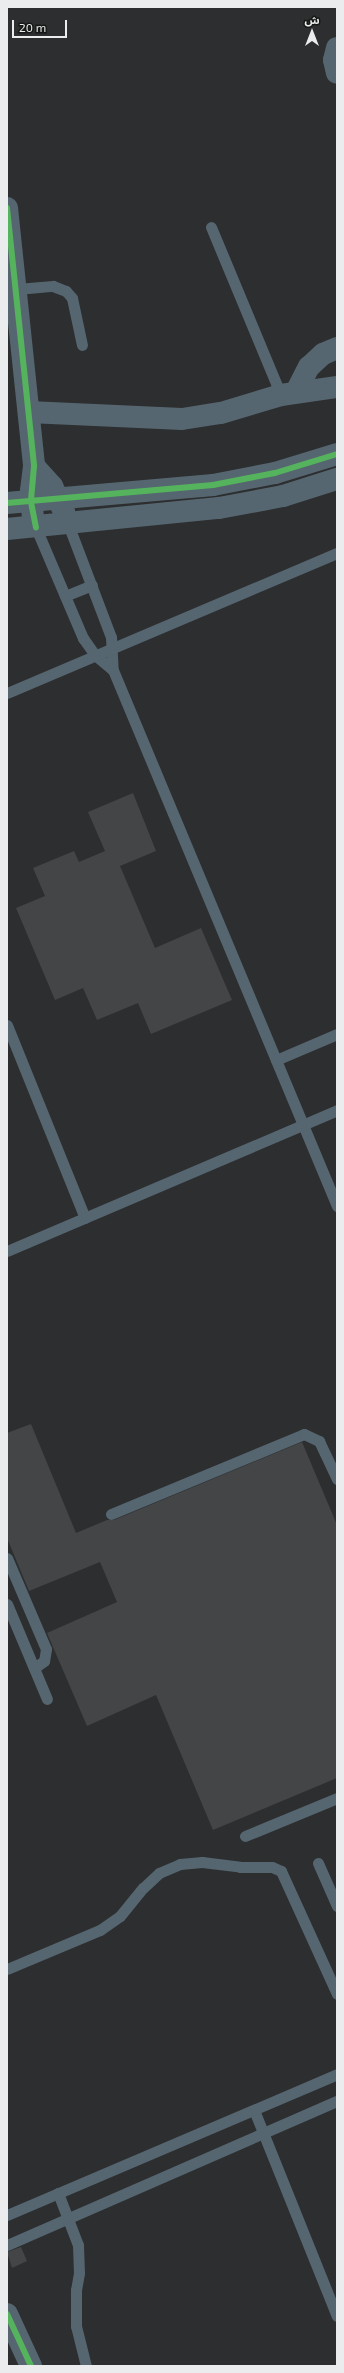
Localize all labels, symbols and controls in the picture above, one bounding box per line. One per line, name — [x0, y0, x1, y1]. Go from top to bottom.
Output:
scale bar — [14, 12, 69, 38]
north arrow — [292, 12, 332, 52]
text: ش — [304, 13, 320, 26]
text: 20 m — [19, 20, 46, 34]

